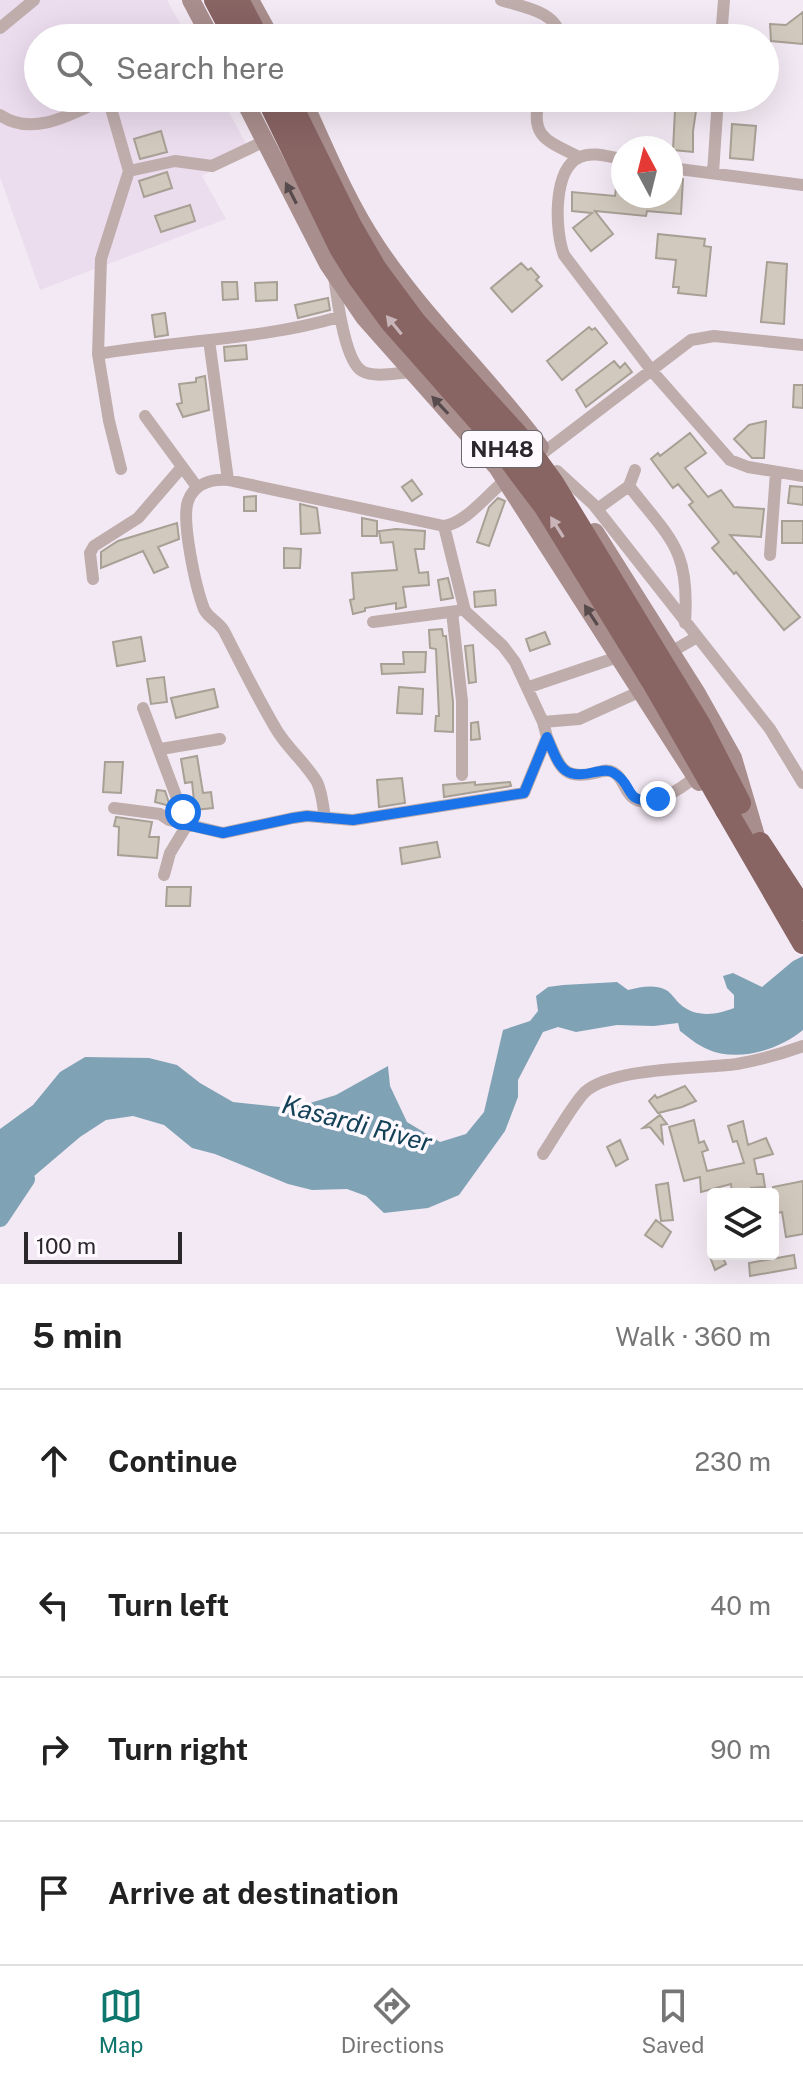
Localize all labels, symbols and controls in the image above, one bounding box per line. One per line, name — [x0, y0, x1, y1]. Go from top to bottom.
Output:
search box — [24, 24, 779, 112]
icon: search — [52, 46, 96, 90]
text: Search here — [116, 50, 284, 86]
north arrow — [611, 136, 683, 208]
one-way arrow — [284, 181, 298, 204]
one-way arrow — [386, 315, 403, 335]
one-way arrow — [431, 395, 449, 414]
road number: NH48 — [462, 431, 542, 467]
one-way arrow — [551, 516, 565, 538]
one-way arrow — [585, 604, 599, 626]
route end — [640, 781, 676, 817]
route start — [165, 794, 201, 830]
water label: Kasardi River — [279, 1088, 436, 1158]
map controls — [707, 1188, 779, 1260]
button: layers — [707, 1188, 779, 1260]
scale bar — [24, 1228, 182, 1264]
text: 100 m — [36, 1233, 96, 1259]
text: 5 min — [32, 1316, 122, 1356]
text: Walk · 360 m — [615, 1321, 771, 1352]
icon: ahead — [32, 1439, 76, 1483]
text: Continue — [108, 1443, 238, 1479]
text: 230 m — [695, 1446, 771, 1477]
icon: left — [32, 1583, 76, 1627]
text: Turn left — [108, 1587, 229, 1623]
text: 40 m — [710, 1590, 771, 1621]
icon: right — [32, 1727, 76, 1771]
text: Turn right — [108, 1731, 248, 1767]
text: 90 m — [710, 1734, 771, 1765]
icon: arrive — [32, 1871, 76, 1915]
text: Arrive at destination — [108, 1875, 399, 1911]
tab: Map — [99, 1984, 143, 2058]
tab: Directions — [341, 1984, 444, 2058]
tab: Saved — [641, 1984, 704, 2058]

